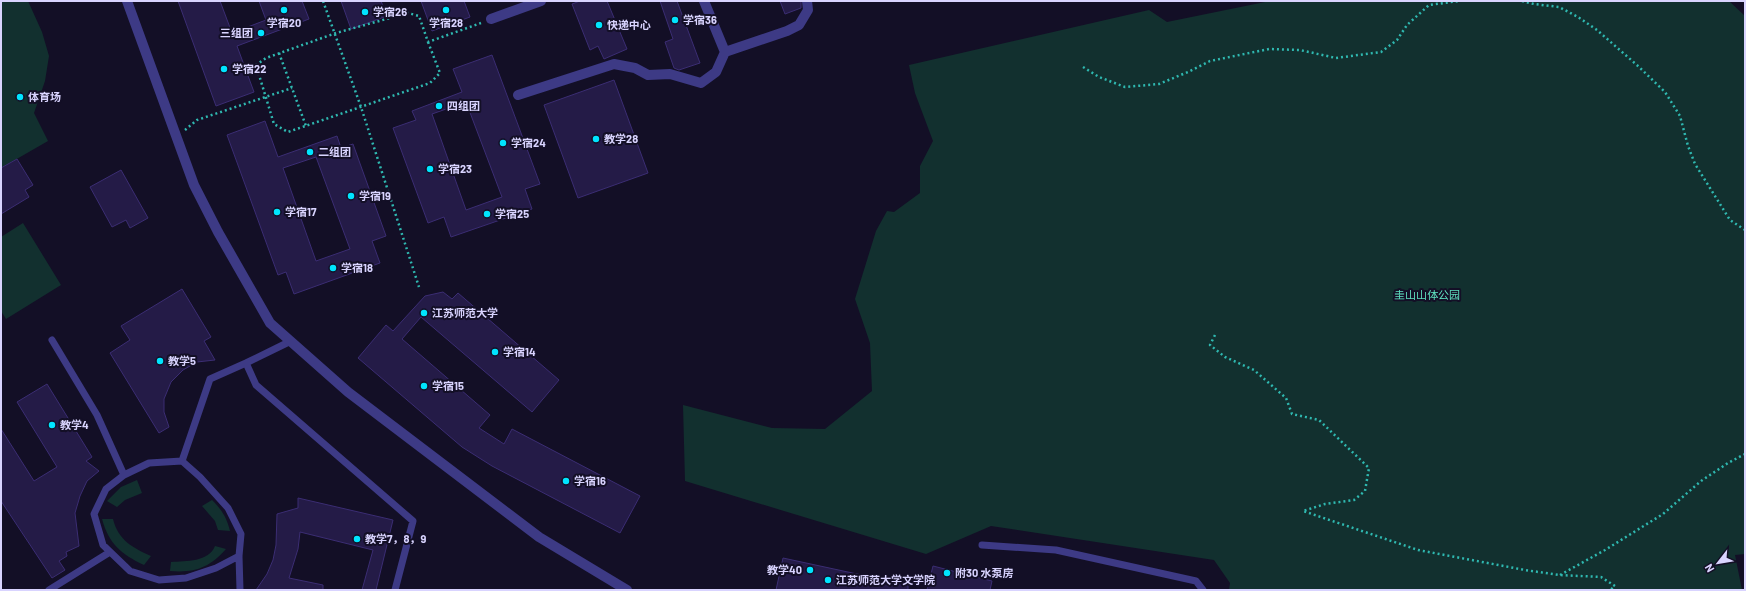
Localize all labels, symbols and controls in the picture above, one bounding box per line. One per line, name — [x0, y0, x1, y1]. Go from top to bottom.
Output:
marker: 学宿20 — [279, 5, 289, 15]
place label: 学宿26 — [373, 5, 407, 18]
marker: 学宿28 — [441, 5, 451, 15]
marker: 学宿26 — [360, 7, 370, 17]
place label: 学宿36 — [683, 13, 717, 26]
marker: 学宿36 — [670, 15, 680, 25]
place label: 学宿20 — [267, 16, 301, 29]
place label: 学宿28 — [429, 16, 463, 29]
place label: 快递中心 — [607, 18, 651, 31]
marker: 快递中心 — [594, 20, 604, 30]
place label: 三组团 — [220, 26, 253, 39]
marker: 三组团 — [256, 28, 266, 38]
place label: 学宿22 — [232, 62, 266, 75]
marker: 学宿22 — [219, 64, 229, 74]
place label: 体育场 — [28, 90, 61, 103]
marker: 体育场 — [15, 92, 25, 102]
place label: 四组团 — [447, 99, 480, 112]
marker: 四组团 — [434, 101, 444, 111]
place label: 教学28 — [604, 132, 638, 145]
marker: 教学28 — [591, 134, 601, 144]
place label: 学宿24 — [511, 136, 546, 149]
marker: 学宿24 — [498, 138, 508, 148]
place label: 二组团 — [318, 145, 351, 158]
marker: 二组团 — [305, 147, 315, 157]
place label: 学宿23 — [438, 162, 472, 175]
marker: 学宿23 — [425, 164, 435, 174]
place label: 学宿19 — [359, 189, 391, 202]
marker: 学宿19 — [346, 191, 356, 201]
place label: 学宿17 — [285, 205, 317, 218]
marker: 学宿17 — [272, 207, 282, 217]
place label: 学宿25 — [495, 207, 529, 220]
marker: 学宿25 — [482, 209, 492, 219]
place label: 学宿18 — [341, 261, 373, 274]
marker: 学宿18 — [328, 263, 338, 273]
park label: 圭山山体公园 — [1394, 288, 1460, 301]
place label: 江苏师范大学 — [432, 306, 498, 319]
marker: 江苏师范大学 — [419, 308, 429, 318]
place label: 学宿14 — [503, 345, 536, 358]
marker: 学宿14 — [490, 347, 500, 357]
place label: 教学5 — [168, 354, 196, 367]
marker: 教学5 — [155, 356, 165, 366]
place label: 学宿15 — [432, 379, 464, 392]
marker: 学宿15 — [419, 381, 429, 391]
place label: 教学4 — [60, 418, 89, 431]
marker: 教学4 — [47, 420, 57, 430]
place label: 学宿16 — [574, 474, 606, 487]
marker: 学宿16 — [561, 476, 571, 486]
place label: 教学7，8，9 — [365, 532, 426, 545]
marker: 教学7，8，9 — [352, 534, 362, 544]
north arrow — [1698, 543, 1738, 583]
text: N — [1702, 562, 1716, 575]
place label: 教学40 — [767, 563, 802, 576]
marker: 教学40 — [805, 565, 815, 575]
place label: 附30 水泵房 — [955, 566, 1013, 579]
marker: 附30 水泵房 — [942, 568, 952, 578]
place label: 江苏师范大学文学院 — [836, 573, 935, 586]
marker: 江苏师范大学文学院 — [823, 575, 833, 585]

